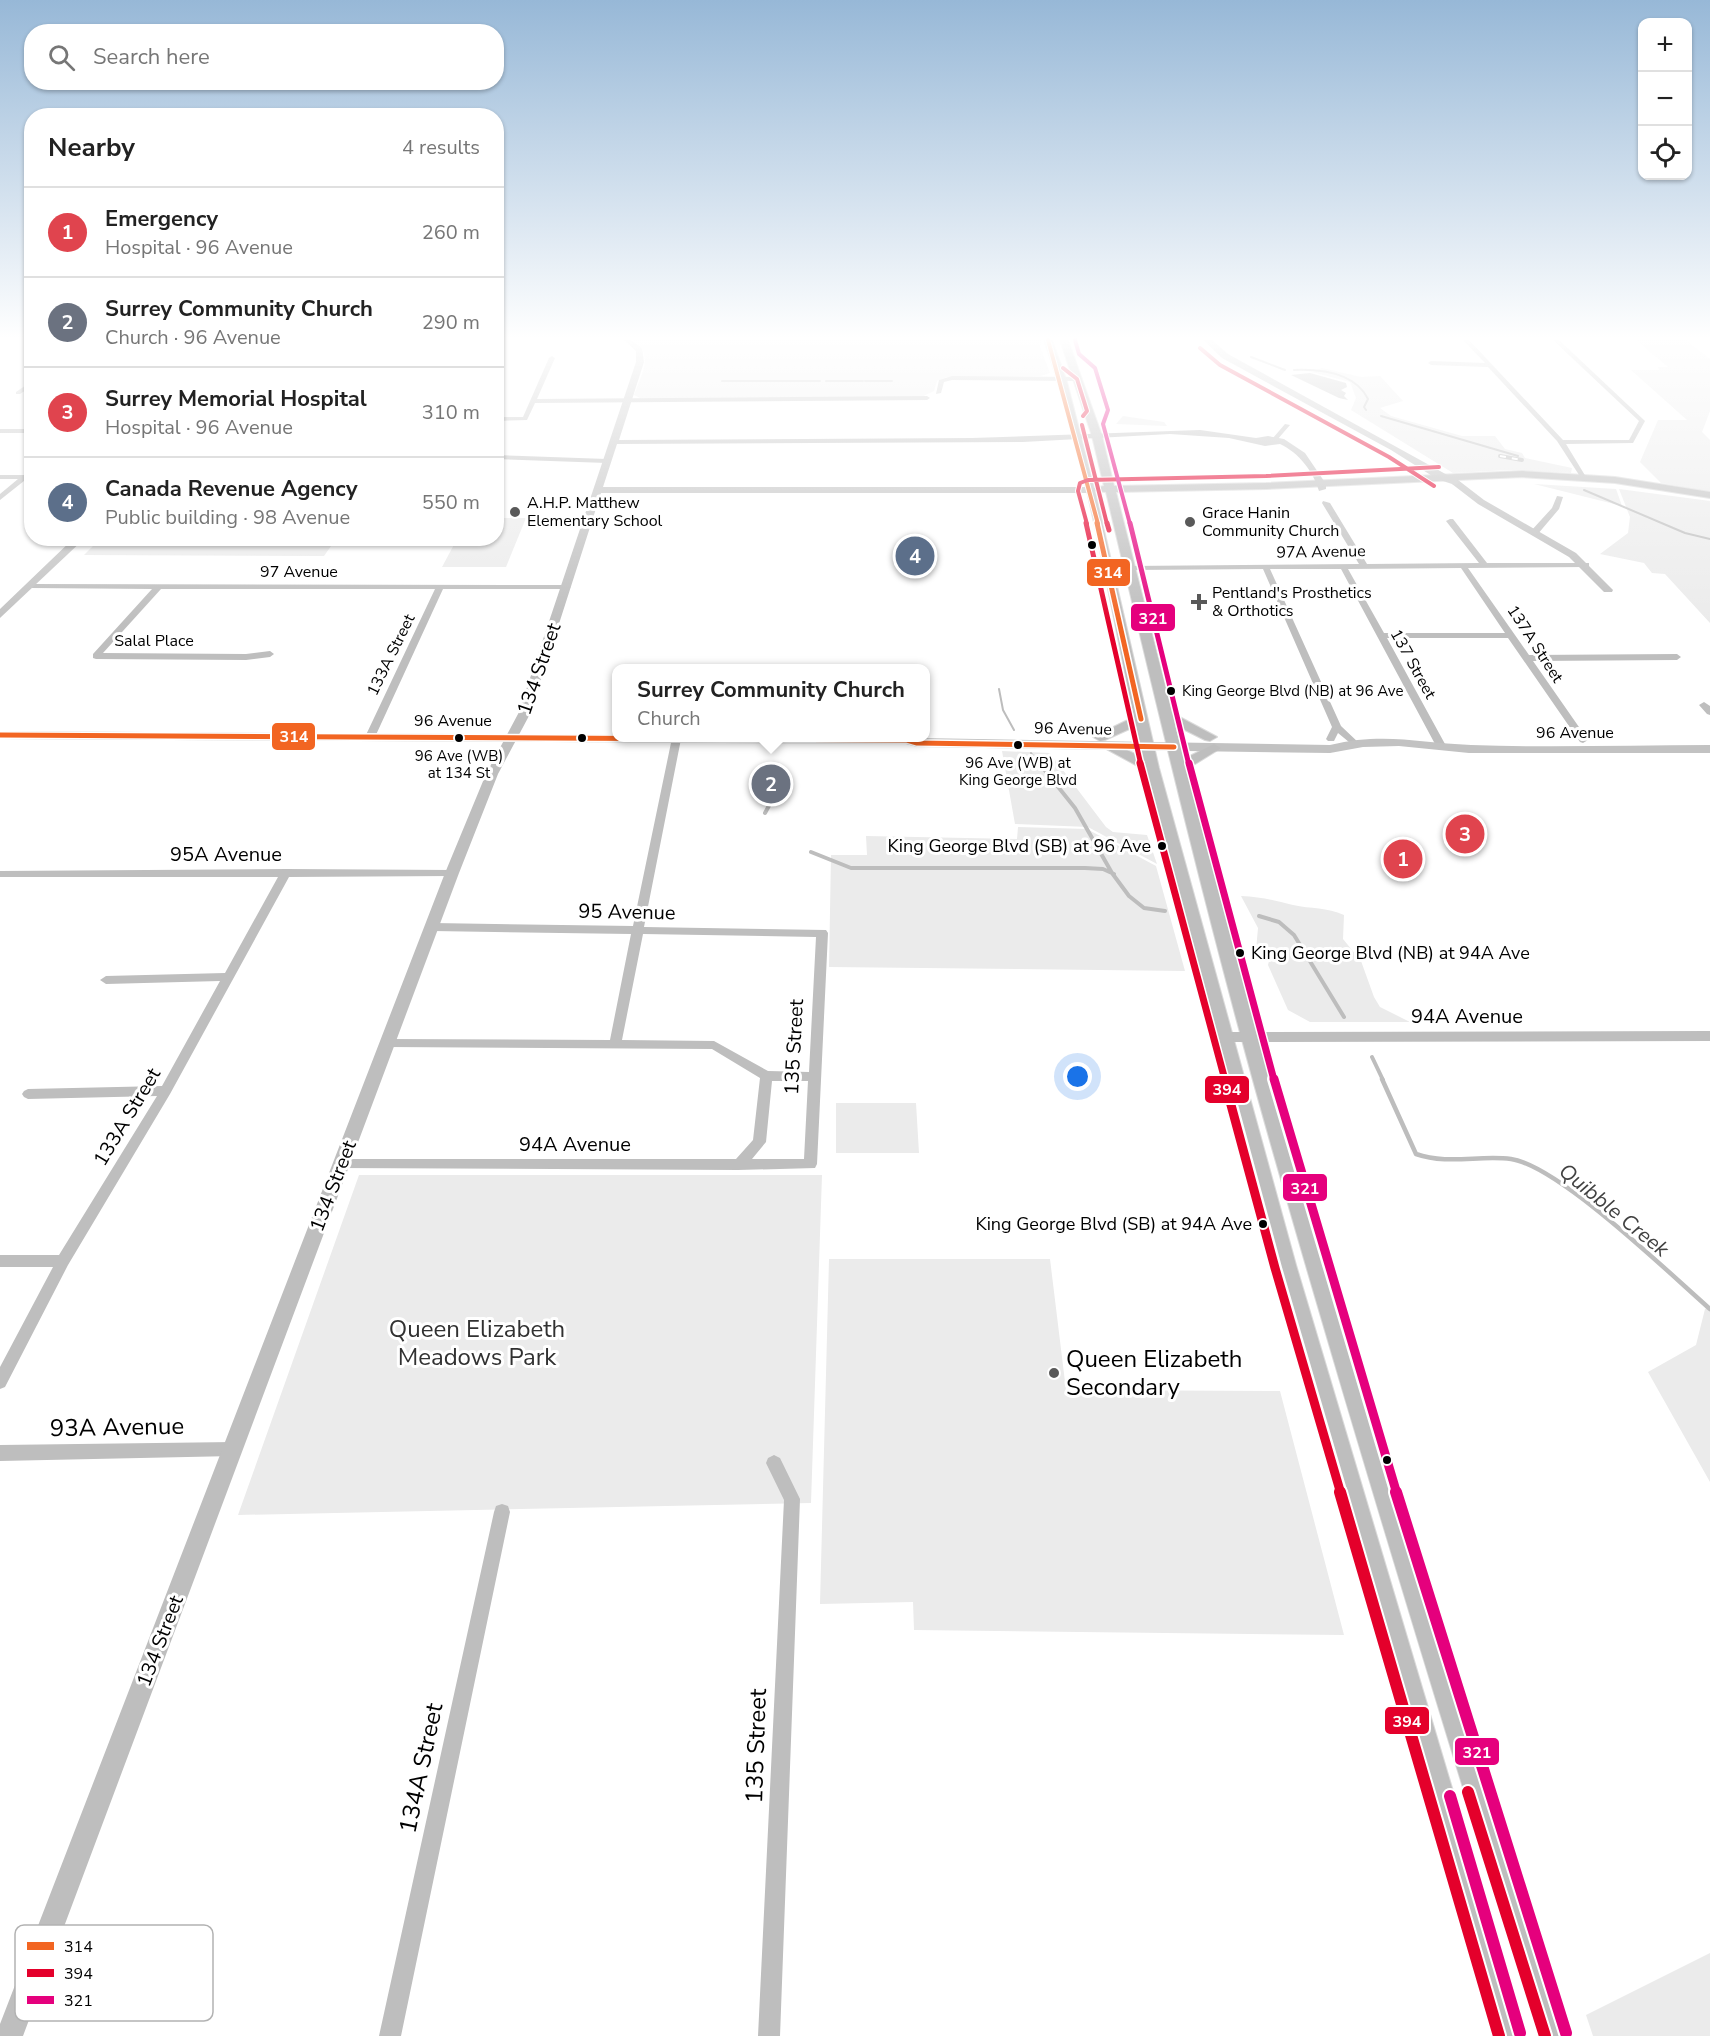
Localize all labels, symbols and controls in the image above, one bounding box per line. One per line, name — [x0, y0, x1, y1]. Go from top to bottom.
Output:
map controls — [1638, 18, 1692, 180]
button: + — [1638, 18, 1692, 72]
search box — [24, 24, 504, 90]
icon: search — [45, 41, 78, 74]
text: Search here — [93, 42, 210, 72]
button: − — [1638, 72, 1692, 126]
button: locate — [1638, 126, 1692, 180]
text: Nearby — [48, 130, 135, 165]
text: 4 results — [402, 134, 480, 161]
text: Emergency — [105, 204, 218, 234]
text: 1 — [62, 219, 74, 246]
text: 260 m — [422, 219, 480, 246]
text: Hospital · 96 Avenue — [105, 234, 293, 261]
text: Surrey Community Church — [105, 294, 373, 324]
text: 2 — [62, 309, 74, 336]
text: 290 m — [422, 309, 480, 336]
text: Church · 96 Avenue — [105, 324, 281, 351]
text: Surrey Memorial Hospital — [105, 384, 367, 414]
text: 3 — [62, 399, 74, 426]
text: 310 m — [422, 399, 480, 426]
text: Hospital · 96 Avenue — [105, 414, 293, 441]
text: Canada Revenue Agency — [105, 474, 357, 504]
text: 4 — [62, 489, 74, 516]
text: 550 m — [422, 489, 480, 516]
place label: A.H.P. Matthew Elementary School — [527, 492, 663, 532]
place label: Grace Hanin Community Church — [1202, 502, 1339, 542]
text: Public building · 98 Avenue — [105, 504, 350, 531]
marker: A.H.P. Matthew Elementary School — [508, 505, 522, 519]
marker: Grace Hanin Community Church — [1183, 515, 1197, 529]
pin: 4 — [896, 534, 934, 578]
unlabelled marker — [1086, 539, 1098, 551]
street label: 97A Avenue — [1276, 540, 1366, 564]
line badge: 314 — [1086, 558, 1131, 587]
street label: 97 Avenue — [260, 561, 338, 583]
text: 314 — [1094, 562, 1123, 584]
place label: Pentland's Prosthetics & Orthotics — [1212, 582, 1372, 622]
marker: Pentland's Prosthetics & Orthotics — [1190, 593, 1208, 611]
street label: 137A Street — [1502, 601, 1568, 687]
line badge: 321 — [1130, 603, 1176, 632]
text: 321 — [1139, 608, 1167, 630]
street label: 133A Street — [362, 610, 420, 699]
street label: 134 Street — [511, 618, 568, 719]
street label: 137 Street — [1385, 625, 1441, 703]
street label: Salal Place — [114, 630, 194, 652]
popup — [612, 664, 930, 742]
text: Surrey Community Church — [637, 675, 905, 705]
place label: King George Blvd (NB) at 96 Ave — [1182, 681, 1403, 701]
marker: King George Blvd (NB) at 96 Ave — [1165, 685, 1177, 697]
text: Church — [637, 705, 701, 732]
street label: 96 Avenue — [414, 710, 492, 732]
street label: 96 Avenue — [1034, 717, 1112, 741]
line badge: 314 — [271, 722, 316, 751]
street label: 96 Avenue — [1536, 722, 1614, 744]
text: 314 — [280, 726, 309, 748]
marker: 96 Ave (WB) at 134 St — [453, 732, 465, 744]
unlabelled marker — [576, 732, 588, 744]
marker: 96 Ave (WB) at King George Blvd — [1012, 739, 1024, 751]
place label: 96 Ave (WB) at 134 St — [415, 746, 503, 783]
place label: 96 Ave (WB) at King George Blvd — [959, 753, 1077, 790]
pin: 2 — [752, 762, 790, 806]
pin: 3 — [1446, 812, 1484, 856]
place label: King George Blvd (SB) at 96 Ave — [888, 834, 1151, 858]
pin: 1 — [1384, 836, 1422, 882]
marker: King George Blvd (SB) at 96 Ave — [1156, 840, 1168, 852]
street label: 95A Avenue — [170, 841, 282, 868]
street label: 95 Avenue — [578, 898, 676, 926]
place label: King George Blvd (NB) at 94A Ave — [1251, 941, 1530, 965]
marker: King George Blvd (NB) at 94A Ave — [1234, 947, 1246, 959]
street label: 135 Street — [778, 998, 810, 1096]
street label: 94A Avenue — [1411, 1003, 1523, 1030]
street label: 133A Street — [87, 1062, 167, 1171]
your location — [1063, 1062, 1092, 1091]
line badge: 394 — [1204, 1075, 1250, 1104]
text: 394 — [1213, 1079, 1242, 1101]
street label: 94A Avenue — [519, 1131, 631, 1158]
street label: 134 Street — [303, 1136, 363, 1236]
water label: Quibble Creek — [1553, 1157, 1675, 1263]
line badge: 321 — [1282, 1173, 1328, 1202]
text: 321 — [1291, 1178, 1319, 1200]
place label: King George Blvd (SB) at 94A Ave — [975, 1212, 1252, 1236]
marker: King George Blvd (SB) at 94A Ave — [1257, 1218, 1269, 1230]
park label: Queen Elizabeth Meadows Park — [389, 1313, 565, 1373]
place label: Queen Elizabeth Secondary — [1066, 1343, 1242, 1403]
marker: Queen Elizabeth Secondary — [1047, 1366, 1061, 1380]
street label: 93A Avenue — [50, 1410, 184, 1444]
unlabelled marker — [1381, 1454, 1393, 1466]
street label: 134 Street — [130, 1591, 190, 1691]
street label: 135 Street — [738, 1687, 774, 1804]
street label: 134A Street — [392, 1699, 451, 1836]
line badge: 394 — [1384, 1706, 1430, 1735]
text: 394 — [1393, 1711, 1422, 1733]
line badge: 321 — [1454, 1737, 1500, 1766]
text: 321 — [1463, 1742, 1491, 1764]
legend — [15, 1925, 213, 2021]
text: 314 — [64, 1936, 93, 1958]
text: 394 — [64, 1963, 93, 1985]
text: 321 — [64, 1990, 93, 2012]

